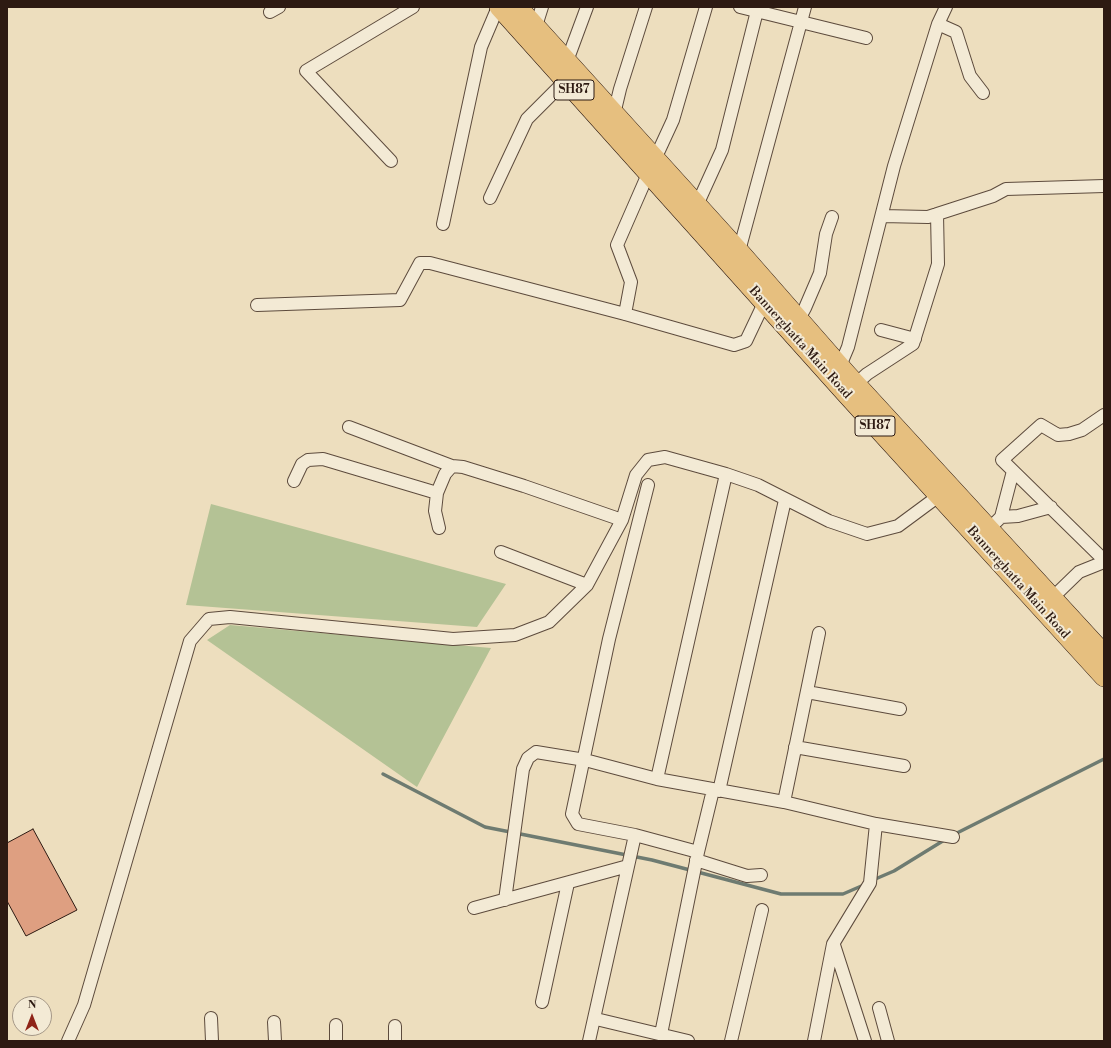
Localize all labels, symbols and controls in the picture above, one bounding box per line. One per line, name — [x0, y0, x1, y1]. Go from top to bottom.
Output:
road number: SH87 — [554, 80, 594, 100]
street label: Bannerghatta Main Road — [745, 284, 855, 402]
road number: SH87 — [855, 416, 895, 436]
street label: Bannerghatta Main Road — [963, 524, 1073, 642]
north arrow — [12, 996, 52, 1036]
text: N — [28, 998, 36, 1012]

